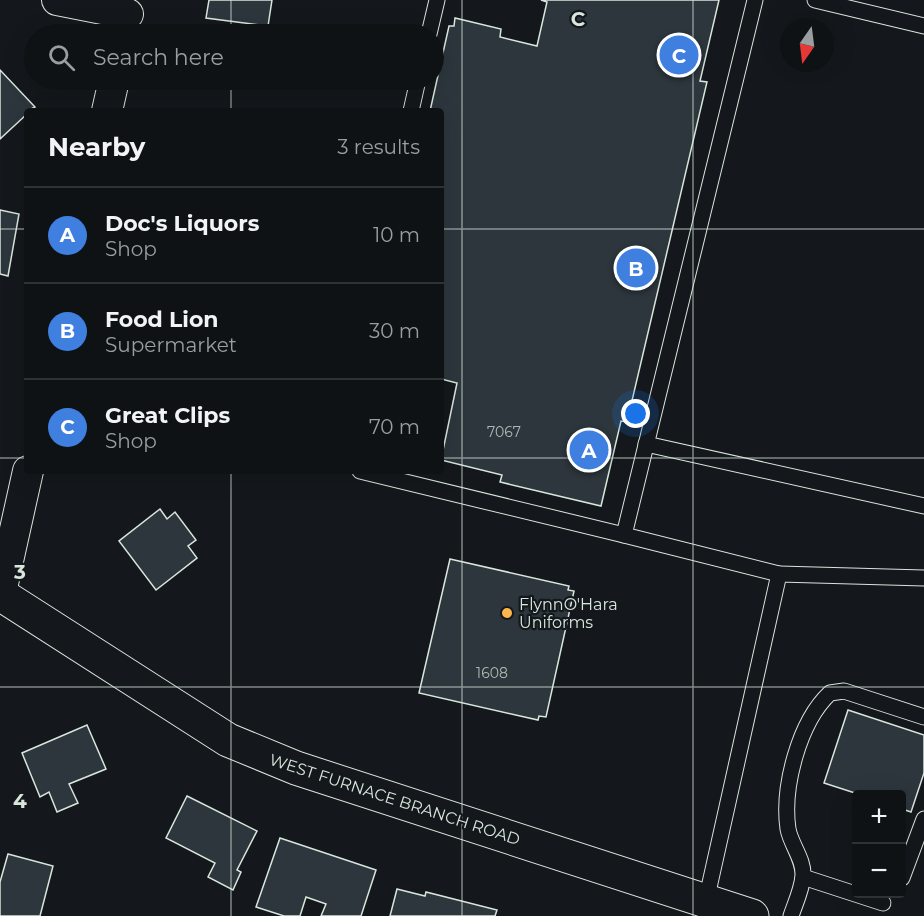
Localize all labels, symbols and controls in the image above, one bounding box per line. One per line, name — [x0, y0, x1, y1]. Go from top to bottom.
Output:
text: C — [571, 7, 586, 31]
north arrow — [780, 18, 834, 72]
search box — [24, 24, 444, 90]
pin: C — [660, 32, 698, 78]
icon: search — [45, 41, 78, 74]
text: Search here — [93, 44, 224, 71]
text: Nearby — [48, 131, 145, 163]
text: 3 results — [337, 135, 420, 159]
text: Doc's Liquors — [105, 210, 259, 237]
text: A — [60, 223, 75, 247]
text: 10 m — [373, 223, 420, 247]
text: Shop — [105, 237, 157, 261]
pin: B — [616, 246, 656, 290]
text: Food Lion — [105, 306, 219, 333]
text: B — [60, 319, 75, 343]
text: 30 m — [369, 319, 420, 343]
text: Supermarket — [105, 333, 237, 357]
your location — [621, 399, 650, 428]
text: Great Clips — [105, 402, 230, 429]
text: C — [60, 415, 75, 439]
text: 70 m — [369, 415, 420, 439]
house number: 7067 — [487, 423, 521, 441]
pin: A — [570, 428, 608, 472]
text: Shop — [105, 429, 157, 453]
text: 3 — [13, 560, 26, 584]
place label: FlynnO'Hara Uniforms — [519, 595, 618, 632]
marker: FlynnO'Hara Uniforms — [500, 606, 514, 620]
house number: 1608 — [476, 664, 508, 682]
street label: WEST FURNACE BRANCH ROAD — [267, 750, 523, 849]
text: 4 — [13, 789, 27, 813]
map controls — [852, 790, 906, 898]
button: + — [852, 790, 906, 844]
button: − — [852, 844, 906, 898]

